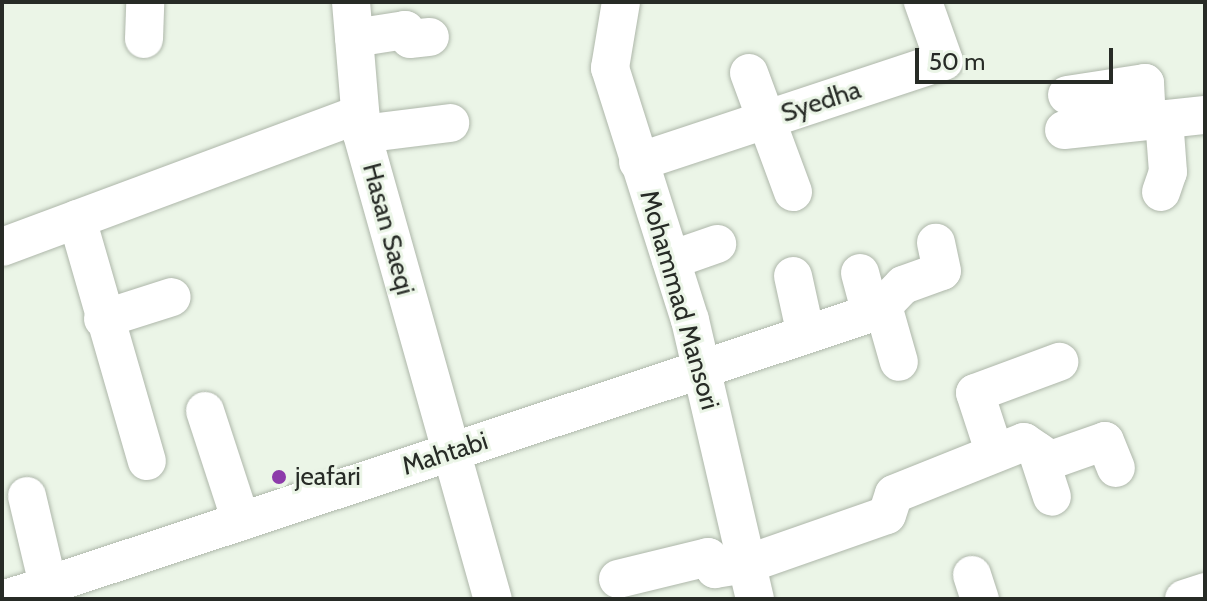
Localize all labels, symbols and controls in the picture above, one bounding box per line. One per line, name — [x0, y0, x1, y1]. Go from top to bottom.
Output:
scale bar — [919, 32, 1117, 82]
text: 50 m — [929, 47, 985, 76]
street label: Syedha — [777, 75, 865, 129]
street label: Hasan Saeqi — [355, 160, 421, 298]
street label: Mohammad Mansori — [633, 187, 725, 413]
street label: Mahtabi — [398, 425, 492, 483]
place label: jeafari — [295, 461, 361, 493]
marker: jeafari — [270, 468, 288, 486]

